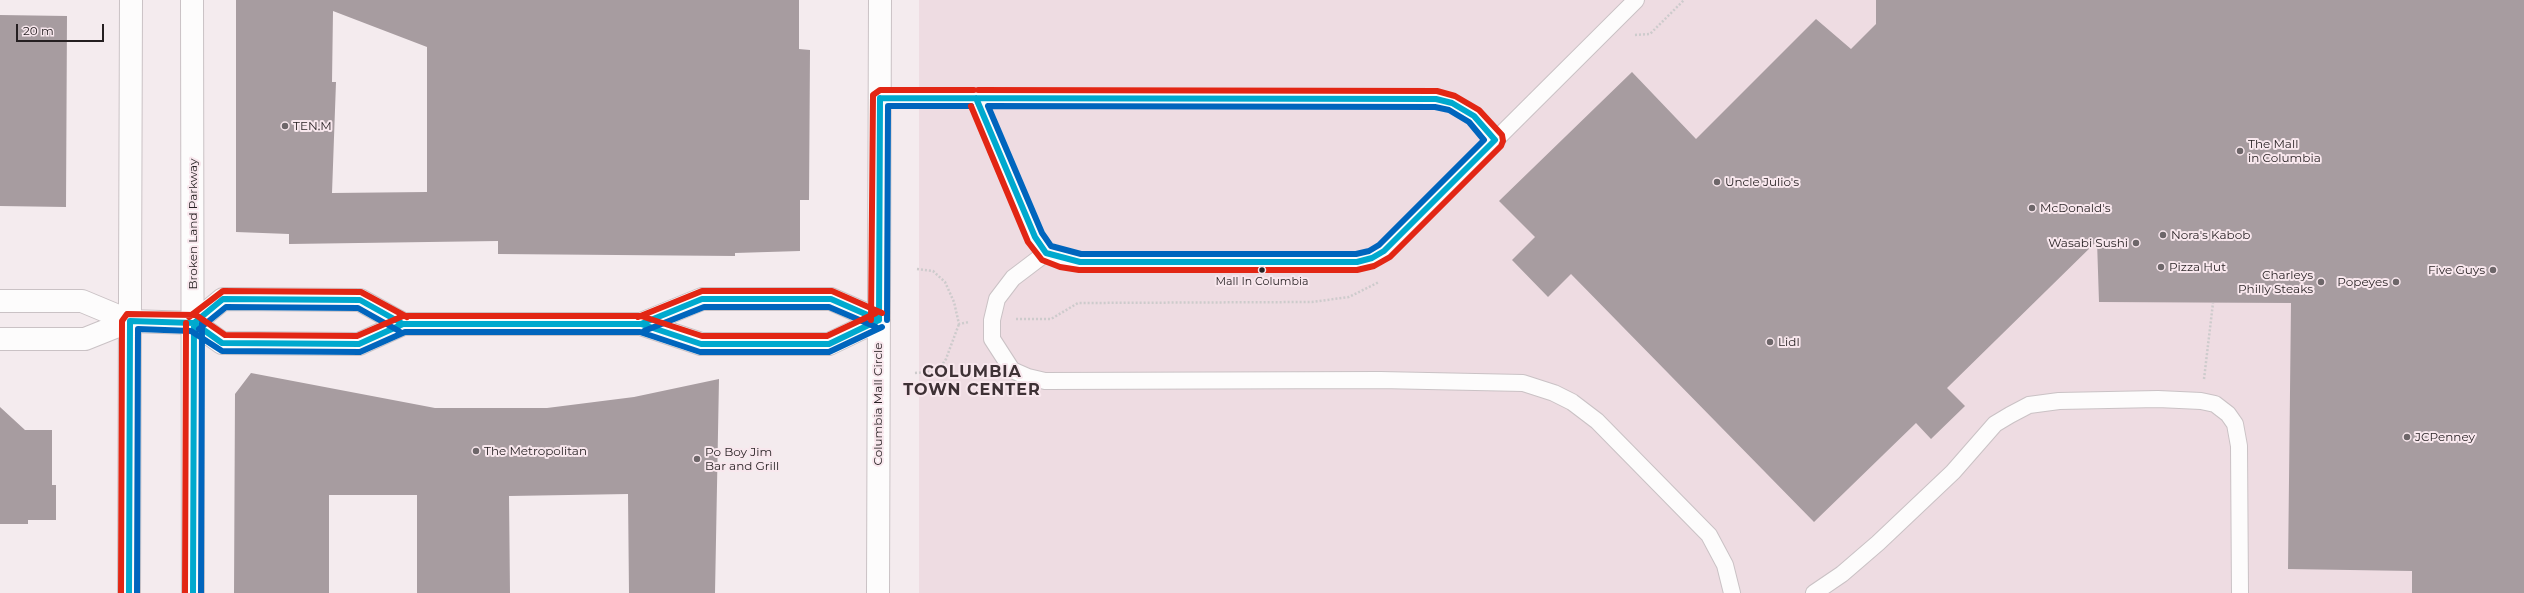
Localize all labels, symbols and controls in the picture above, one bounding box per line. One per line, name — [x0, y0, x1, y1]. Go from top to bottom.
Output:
scale bar — [18, 16, 106, 42]
text: 20 m — [23, 23, 54, 38]
place label: TEN.M — [293, 119, 332, 133]
marker: TEN.M — [280, 121, 290, 131]
place label: The Mall in Columbia — [2248, 137, 2321, 165]
marker: The Mall in Columbia — [2235, 146, 2245, 156]
street label: Broken Land Parkway — [186, 159, 200, 289]
place label: Uncle Julio's — [1725, 175, 1799, 189]
marker: Uncle Julio's — [1712, 177, 1722, 187]
place label: McDonald's — [2040, 201, 2110, 215]
marker: McDonald's — [2027, 203, 2037, 213]
place label: Nora's Kabob — [2171, 228, 2250, 242]
marker: Nora's Kabob — [2158, 230, 2168, 240]
place label: Wasabi Sushi — [2048, 236, 2128, 250]
marker: Wasabi Sushi — [2131, 238, 2141, 248]
place label: Pizza Hut — [2169, 260, 2226, 274]
marker: Pizza Hut — [2156, 262, 2166, 272]
place label: Five Guys — [2428, 263, 2485, 277]
marker: Mall In Columbia — [1257, 265, 1267, 275]
marker: Five Guys — [2488, 265, 2498, 275]
place label: Charleys Philly Steaks — [2238, 268, 2313, 296]
place label: Mall In Columbia — [1216, 275, 1308, 289]
place label: Popeyes — [2337, 275, 2388, 289]
marker: Charleys Philly Steaks — [2316, 277, 2326, 287]
marker: Popeyes — [2391, 277, 2401, 287]
place label: Lidl — [1778, 335, 1800, 349]
marker: Lidl — [1765, 337, 1775, 347]
street label: Columbia Mall Circle — [871, 342, 885, 466]
district label: COLUMBIA TOWN CENTER — [903, 362, 1041, 400]
place label: JCPenney — [2415, 430, 2475, 444]
marker: JCPenney — [2402, 432, 2412, 442]
place label: The Metropolitan — [484, 444, 587, 458]
place label: Po Boy Jim Bar and Grill — [705, 445, 779, 473]
marker: The Metropolitan — [471, 446, 481, 456]
marker: Po Boy Jim Bar and Grill — [692, 454, 702, 464]

